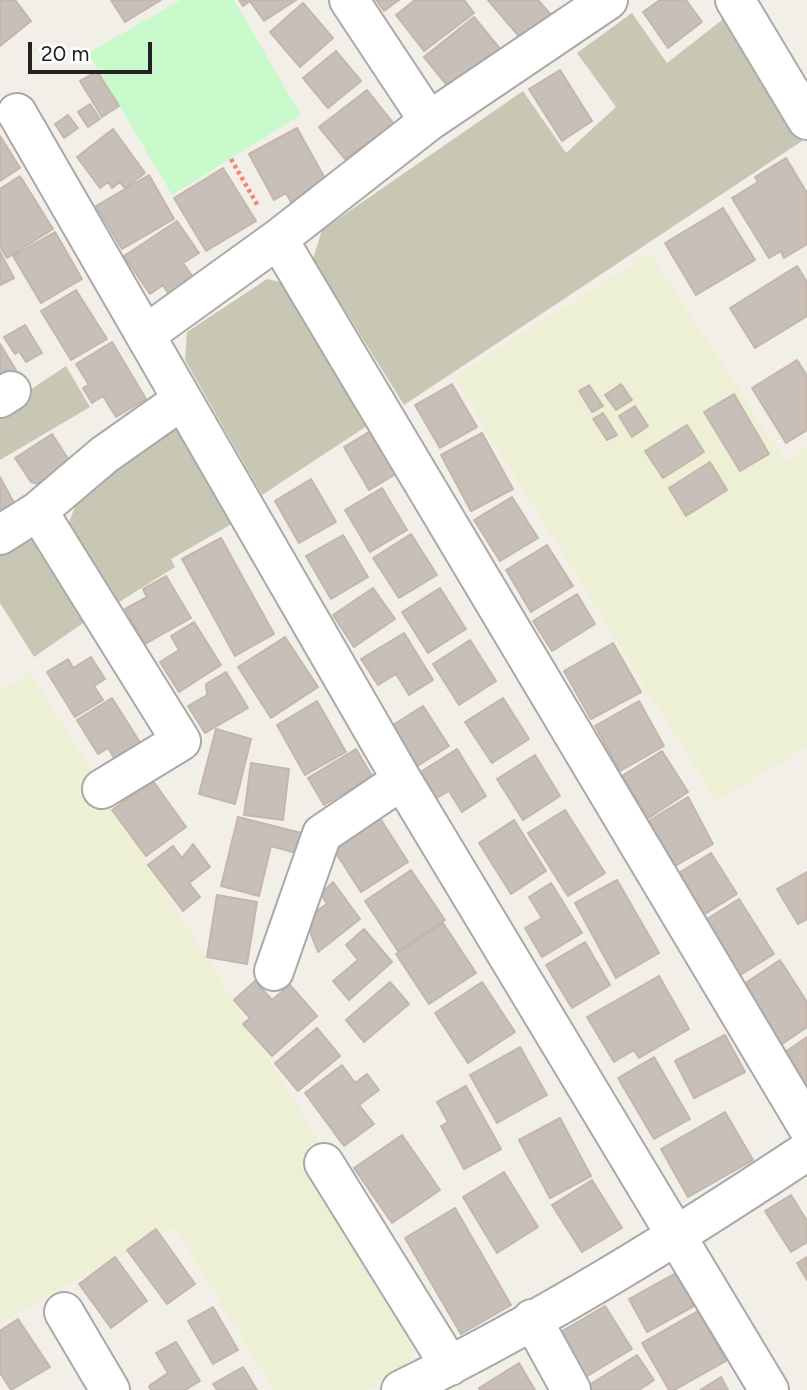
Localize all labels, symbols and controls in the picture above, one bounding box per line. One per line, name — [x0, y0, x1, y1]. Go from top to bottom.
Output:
scale bar — [32, 28, 156, 72]
text: 20 m — [41, 41, 89, 66]

